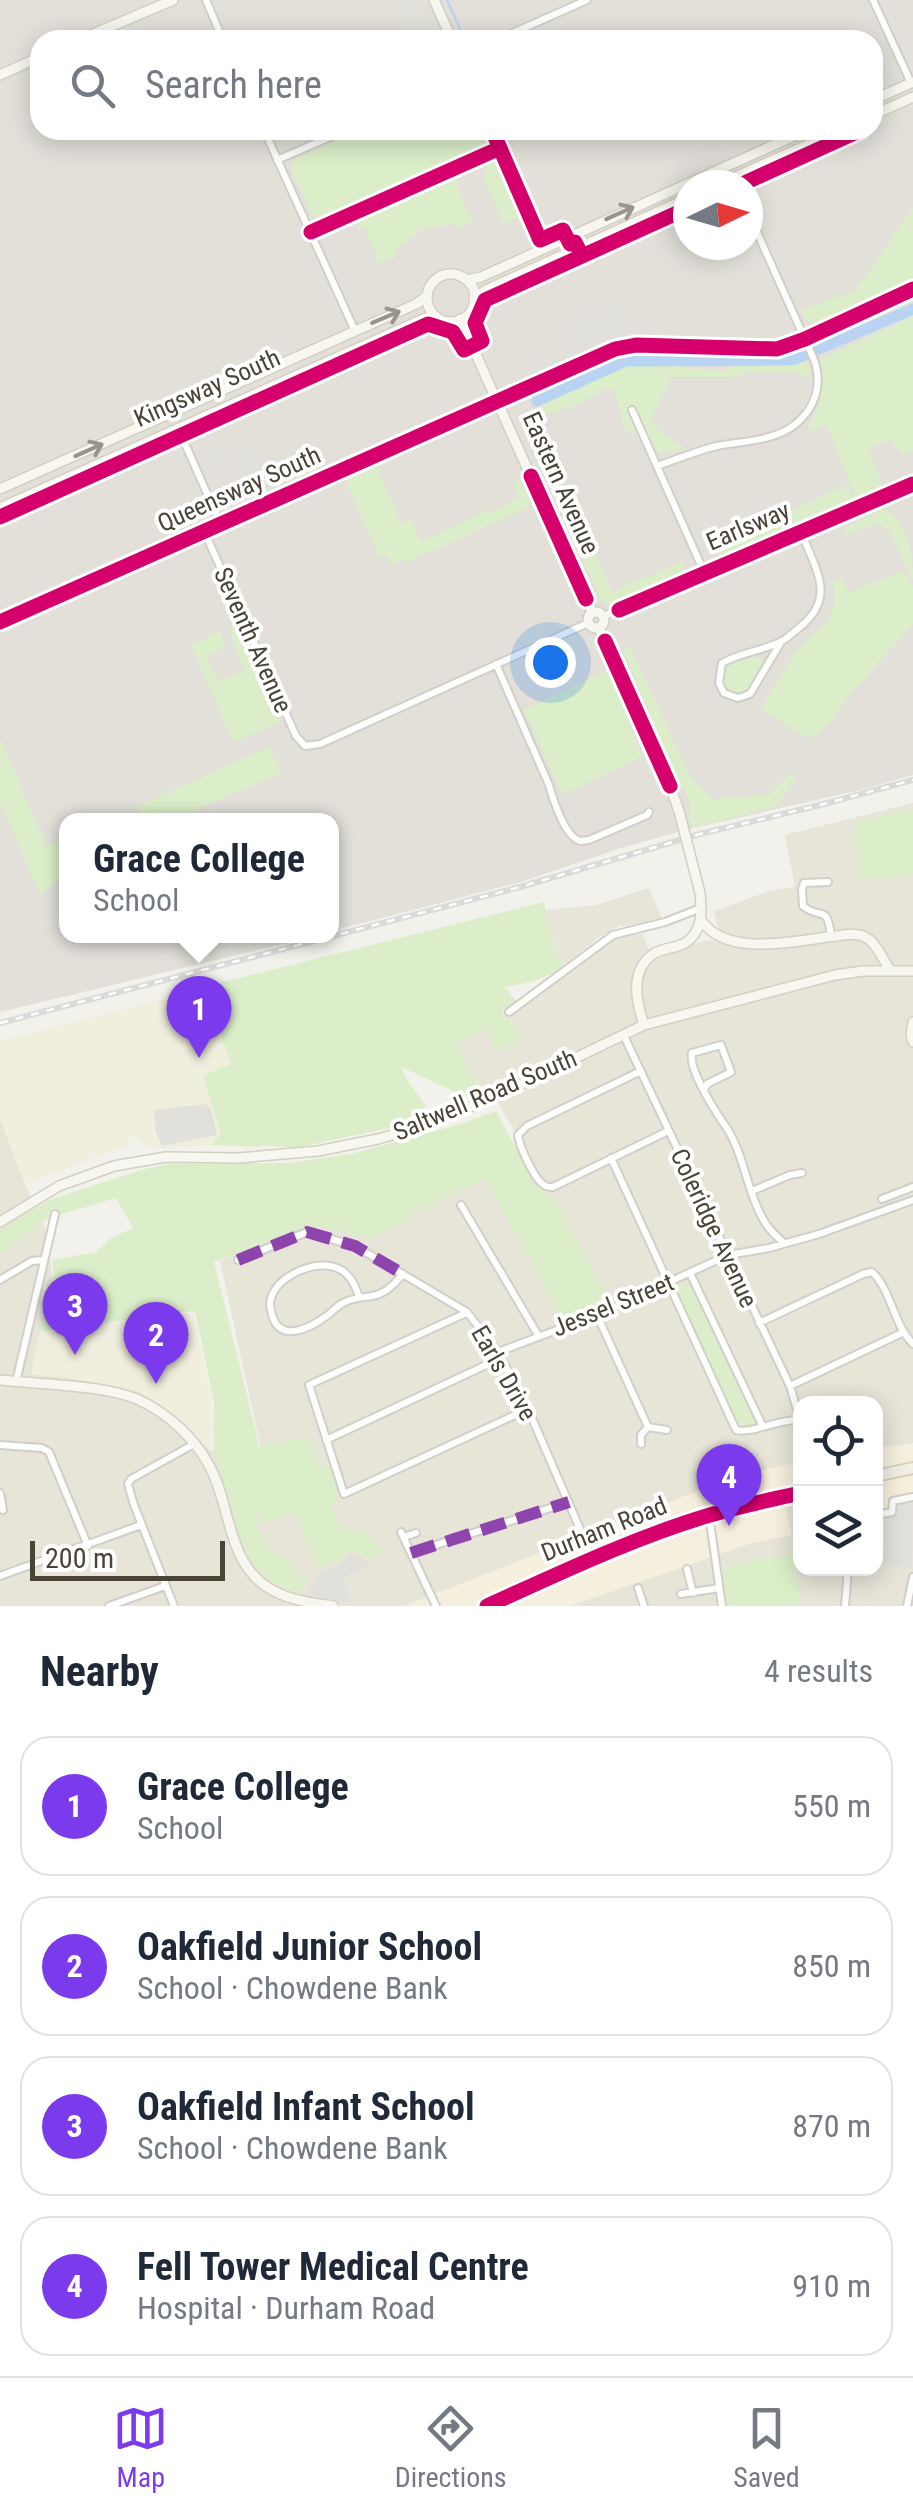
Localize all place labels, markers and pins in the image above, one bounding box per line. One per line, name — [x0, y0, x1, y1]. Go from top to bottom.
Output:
pin: 1 — [166, 976, 232, 1058]
pin: 3 — [42, 1272, 108, 1355]
pin: 2 — [124, 1302, 188, 1384]
pin: 4 — [696, 1444, 762, 1526]

